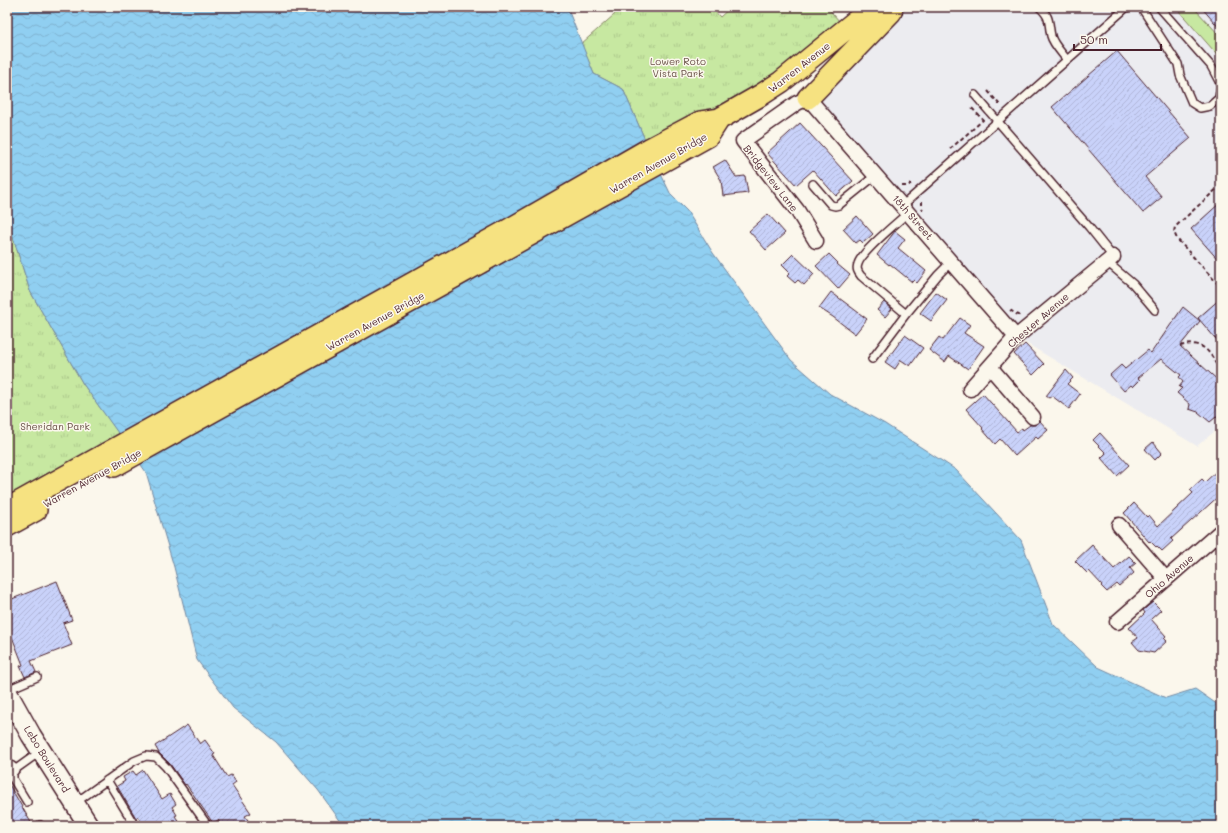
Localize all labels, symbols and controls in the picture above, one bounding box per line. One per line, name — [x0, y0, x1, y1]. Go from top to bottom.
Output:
scale bar — [1074, 26, 1161, 52]
text: 50 m — [1080, 31, 1108, 47]
street label: Warren Avenue — [765, 39, 833, 95]
park label: Lower Roto Vista Park — [650, 54, 706, 80]
street label: Warren Avenue Bridge — [607, 129, 709, 197]
street label: Bridgeview Lane — [740, 142, 802, 214]
street label: 18th Street — [889, 191, 937, 243]
street label: Warren Avenue Bridge — [323, 288, 427, 354]
street label: Chester Avenue — [1004, 289, 1072, 351]
park label: Sheridan Park — [20, 419, 90, 433]
street label: Warren Avenue Bridge — [40, 445, 144, 511]
street label: Ohio Avenue — [1142, 551, 1196, 601]
street label: Lebo Boulevard — [21, 723, 73, 795]

